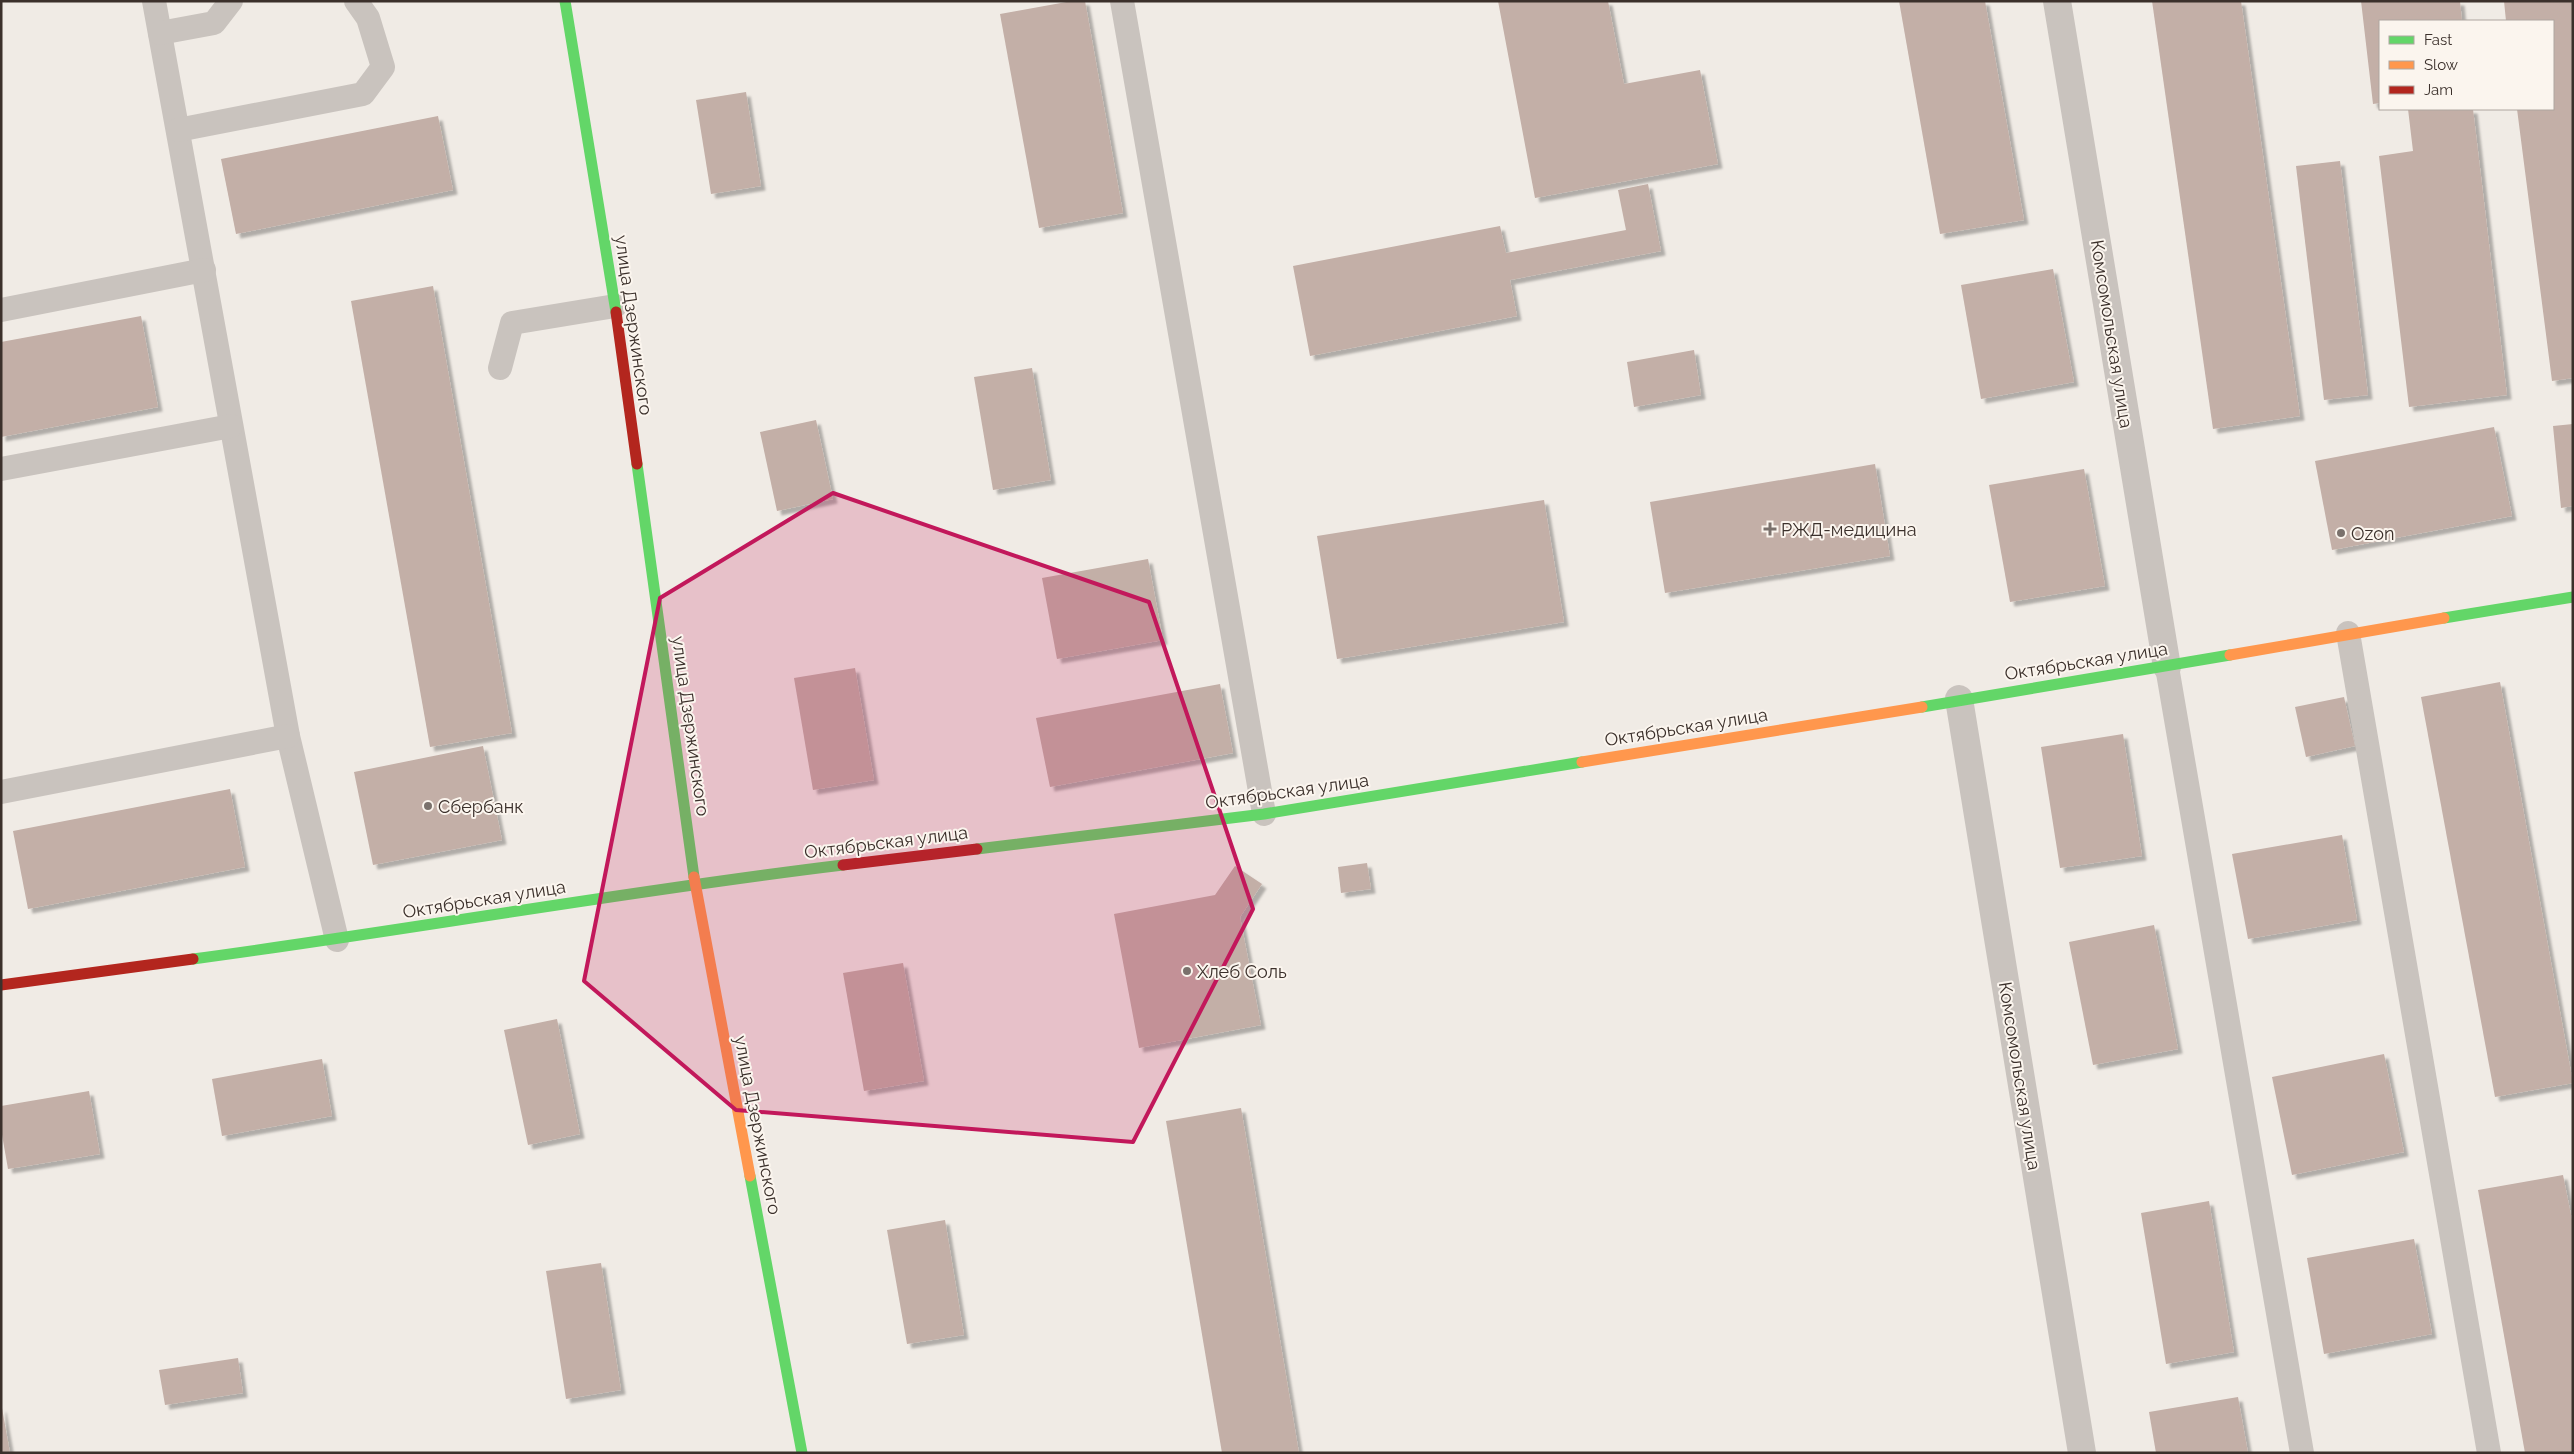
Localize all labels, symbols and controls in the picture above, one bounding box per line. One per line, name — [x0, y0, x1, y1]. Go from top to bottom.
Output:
legend — [2379, 20, 2554, 110]
text: Fast — [2424, 31, 2452, 49]
text: Slow — [2424, 56, 2458, 74]
text: Jam — [2424, 81, 2453, 99]
street label: улица Дзержинского — [611, 234, 657, 417]
street label: Комсомольская улица — [2087, 238, 2137, 430]
place label: РЖД-медицина — [1781, 519, 1917, 540]
marker: РЖД-медицина — [1763, 522, 1777, 536]
place label: Ozon — [2351, 523, 2394, 544]
marker: Ozon — [2335, 527, 2347, 539]
street label: улица Дзержинского — [668, 635, 714, 818]
street label: Октябрьская улица — [2003, 638, 2169, 684]
street label: Октябрьская улица — [1603, 704, 1769, 750]
street label: Октябрьская улица — [1204, 769, 1370, 813]
place label: Сбербанк — [438, 796, 524, 817]
marker: Сбербанк — [422, 800, 434, 812]
street label: Октябрьская улица — [803, 822, 969, 862]
street label: Октябрьская улица — [401, 876, 567, 922]
place label: Хлеб Соль — [1197, 961, 1287, 982]
marker: Хлеб Соль — [1181, 965, 1193, 977]
street label: Комсомольская улица — [1995, 980, 2045, 1172]
street label: улица Дзержинского — [730, 1034, 786, 1217]

